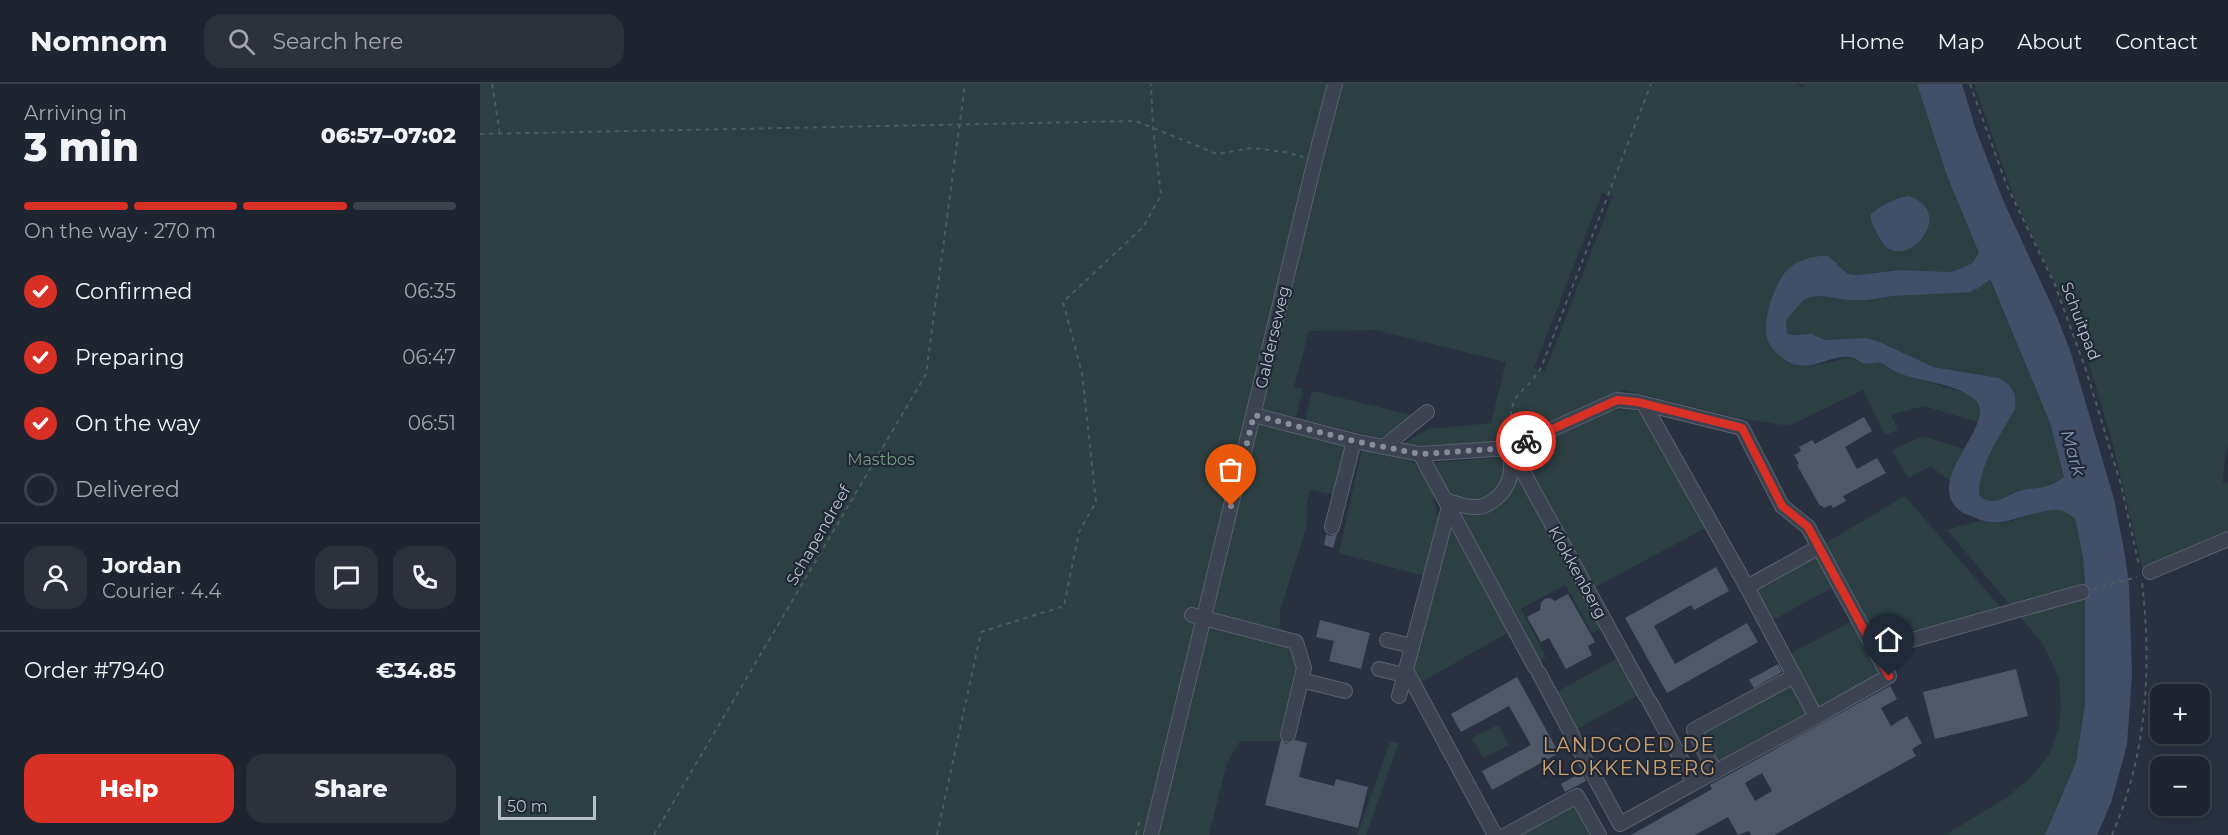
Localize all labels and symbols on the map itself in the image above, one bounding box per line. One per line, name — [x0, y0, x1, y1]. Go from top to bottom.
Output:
street label: Schuitpad — [2057, 279, 2104, 363]
street label: Galderseweg — [1251, 284, 1294, 390]
courier — [1496, 411, 1556, 471]
water label: Mark — [2056, 427, 2090, 480]
pin — [1205, 444, 1256, 506]
park label: Mastbos — [847, 450, 915, 469]
street label: Schapendreef — [782, 481, 855, 589]
street label: Klokkenberg — [1544, 523, 1611, 622]
pin — [1863, 614, 1914, 676]
district label: LANDGOED DE KLOKKENBERG — [1541, 733, 1717, 780]
scale bar — [498, 793, 596, 820]

